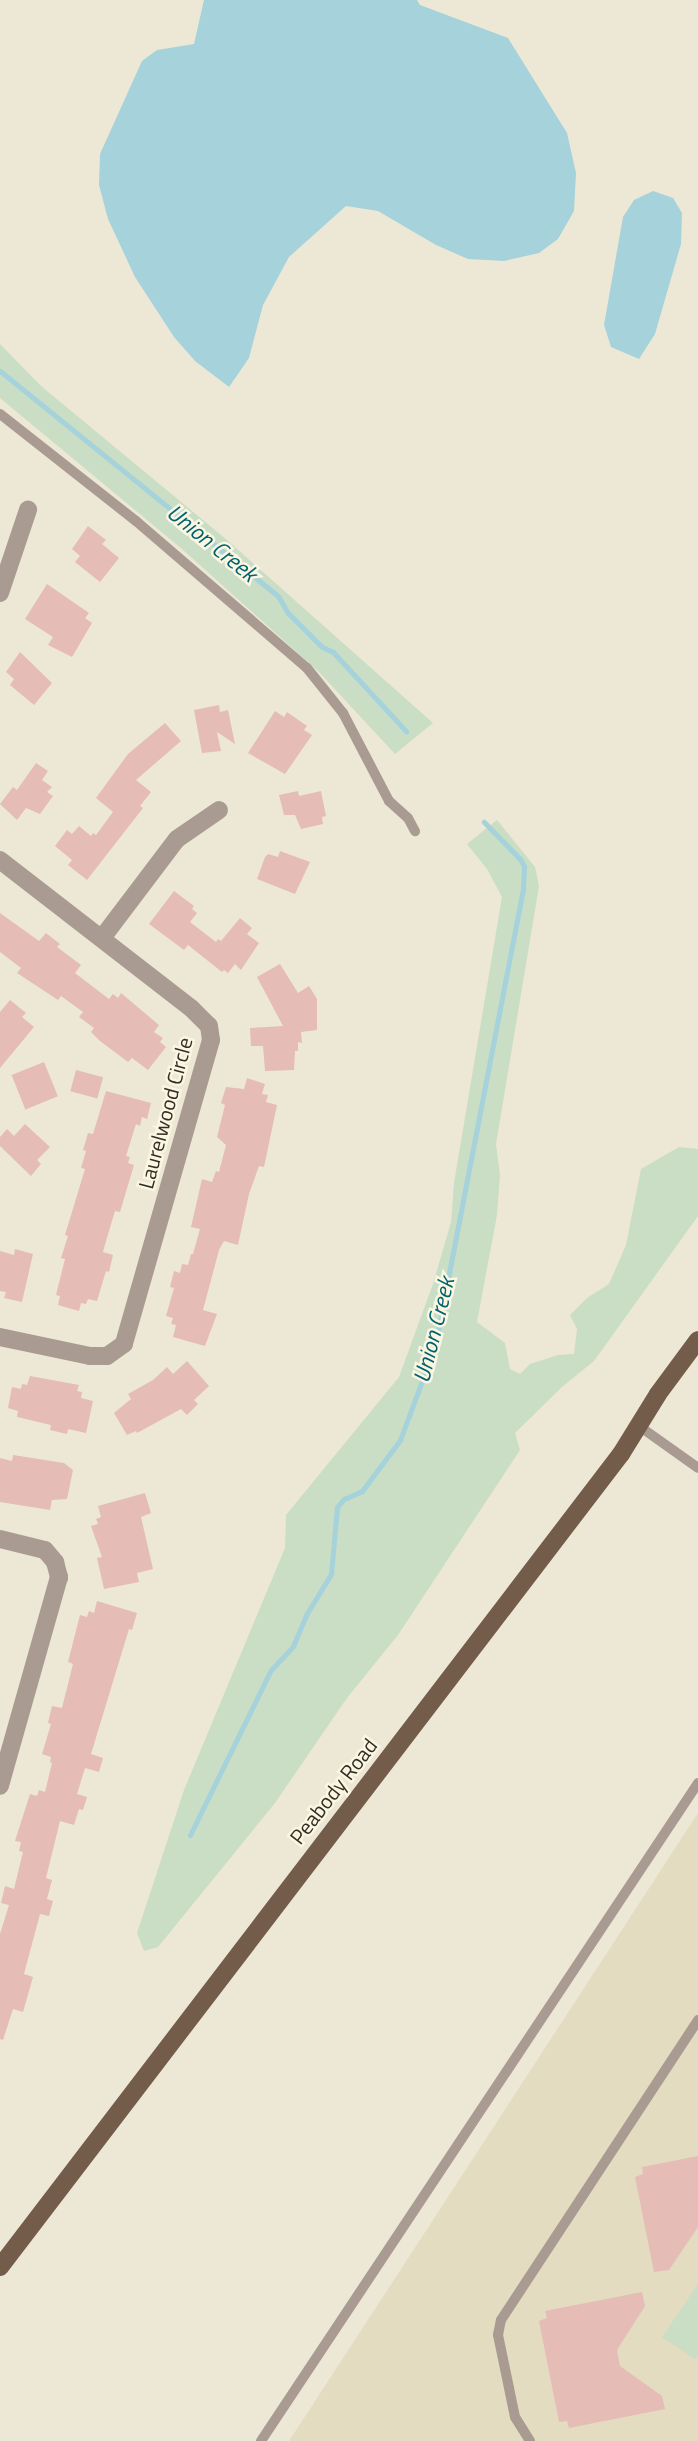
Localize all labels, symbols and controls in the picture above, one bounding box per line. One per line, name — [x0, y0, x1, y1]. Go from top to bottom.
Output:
water label: Union Creek — [161, 498, 263, 588]
street label: Laurelwood Circle — [133, 1035, 197, 1191]
water label: Union Creek — [408, 1274, 460, 1386]
street label: Peabody Road — [284, 1733, 382, 1849]

